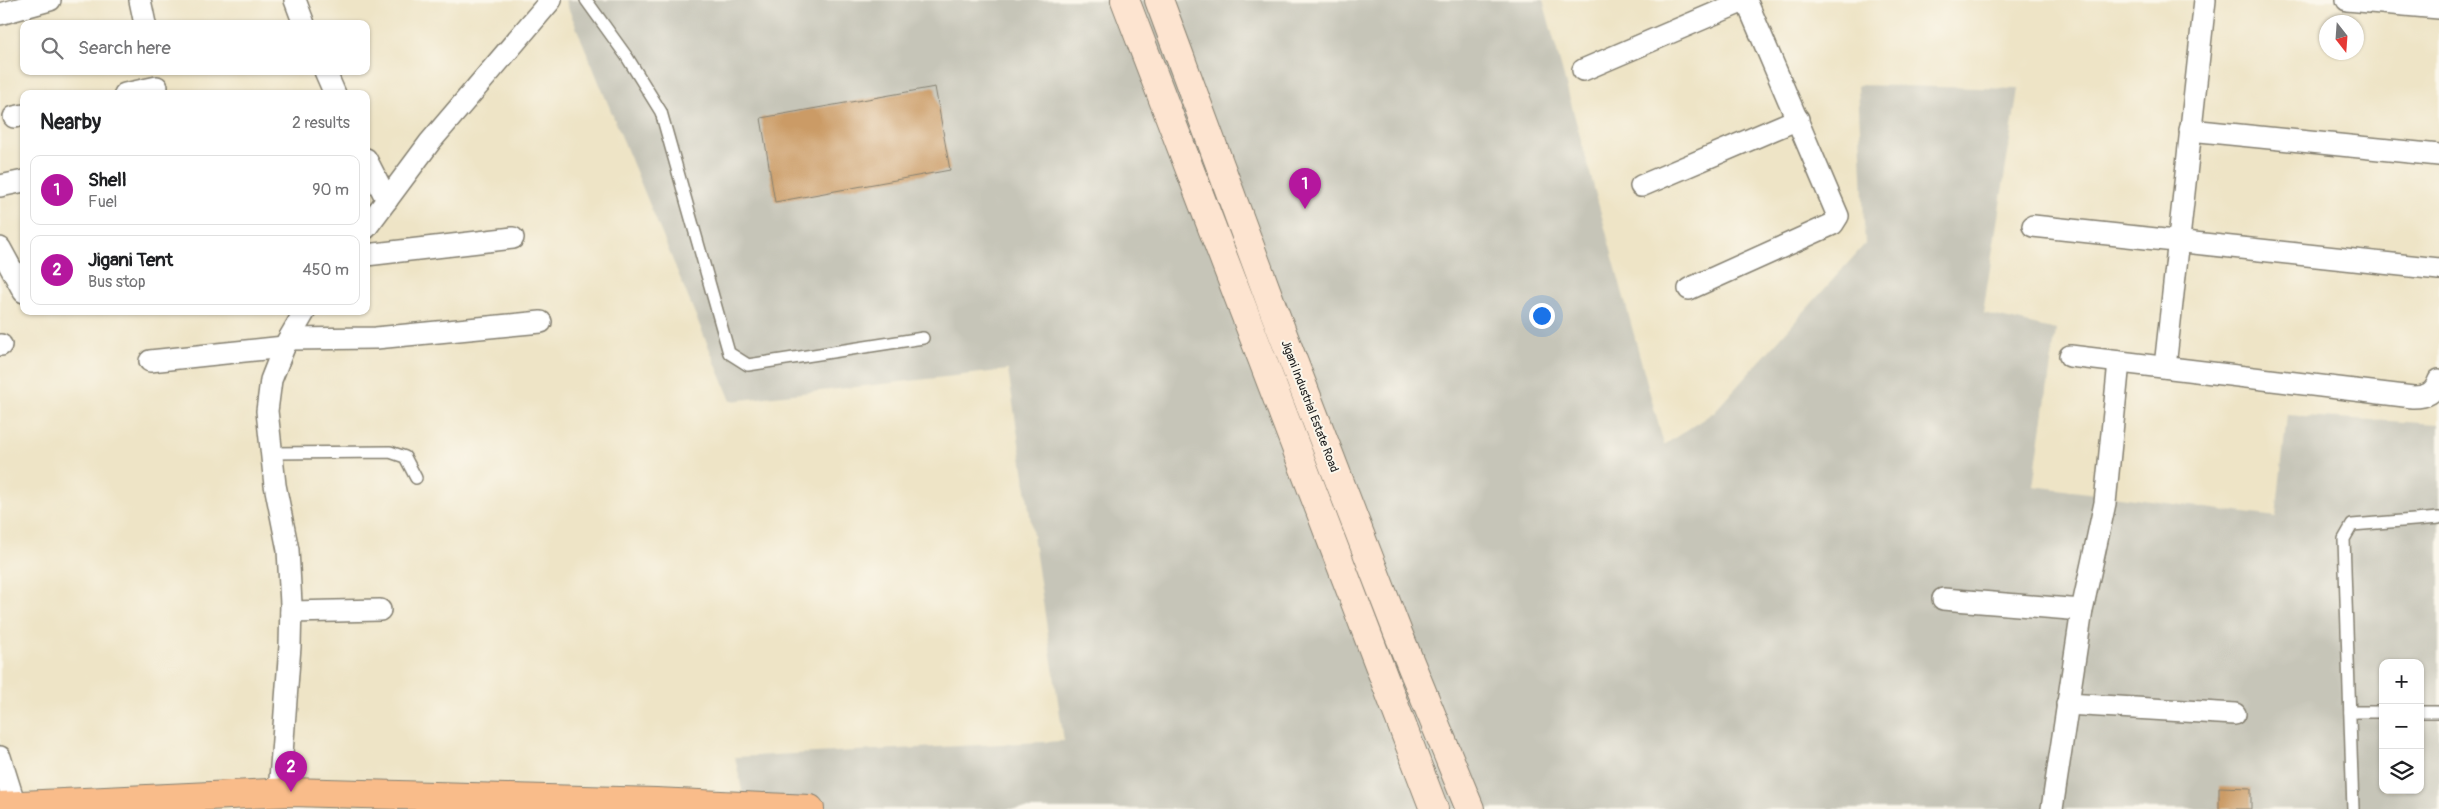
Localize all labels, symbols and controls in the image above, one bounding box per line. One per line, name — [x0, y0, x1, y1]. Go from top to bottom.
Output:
north arrow — [2319, 15, 2364, 60]
search box — [20, 20, 370, 75]
icon: search — [38, 34, 66, 62]
text: Search here — [78, 36, 171, 60]
text: Nearby — [40, 109, 101, 136]
text: 2 results — [292, 113, 350, 133]
text: Shell — [88, 168, 126, 192]
pin: 1 — [1289, 168, 1321, 209]
text: 1 — [54, 180, 60, 200]
text: 90 m — [312, 180, 349, 200]
text: Fuel — [88, 192, 117, 212]
text: Jigani Tent — [88, 248, 173, 272]
text: 2 — [53, 260, 61, 280]
text: 450 m — [302, 260, 349, 280]
text: Bus stop — [88, 272, 146, 292]
your location — [1529, 303, 1555, 329]
street label: Jigani Industrial Estate Road — [1277, 338, 1342, 474]
map controls — [2379, 659, 2424, 794]
button: + — [2379, 659, 2424, 704]
button: − — [2379, 704, 2424, 749]
button: layers — [2379, 749, 2424, 794]
pin: 2 — [275, 751, 307, 792]

